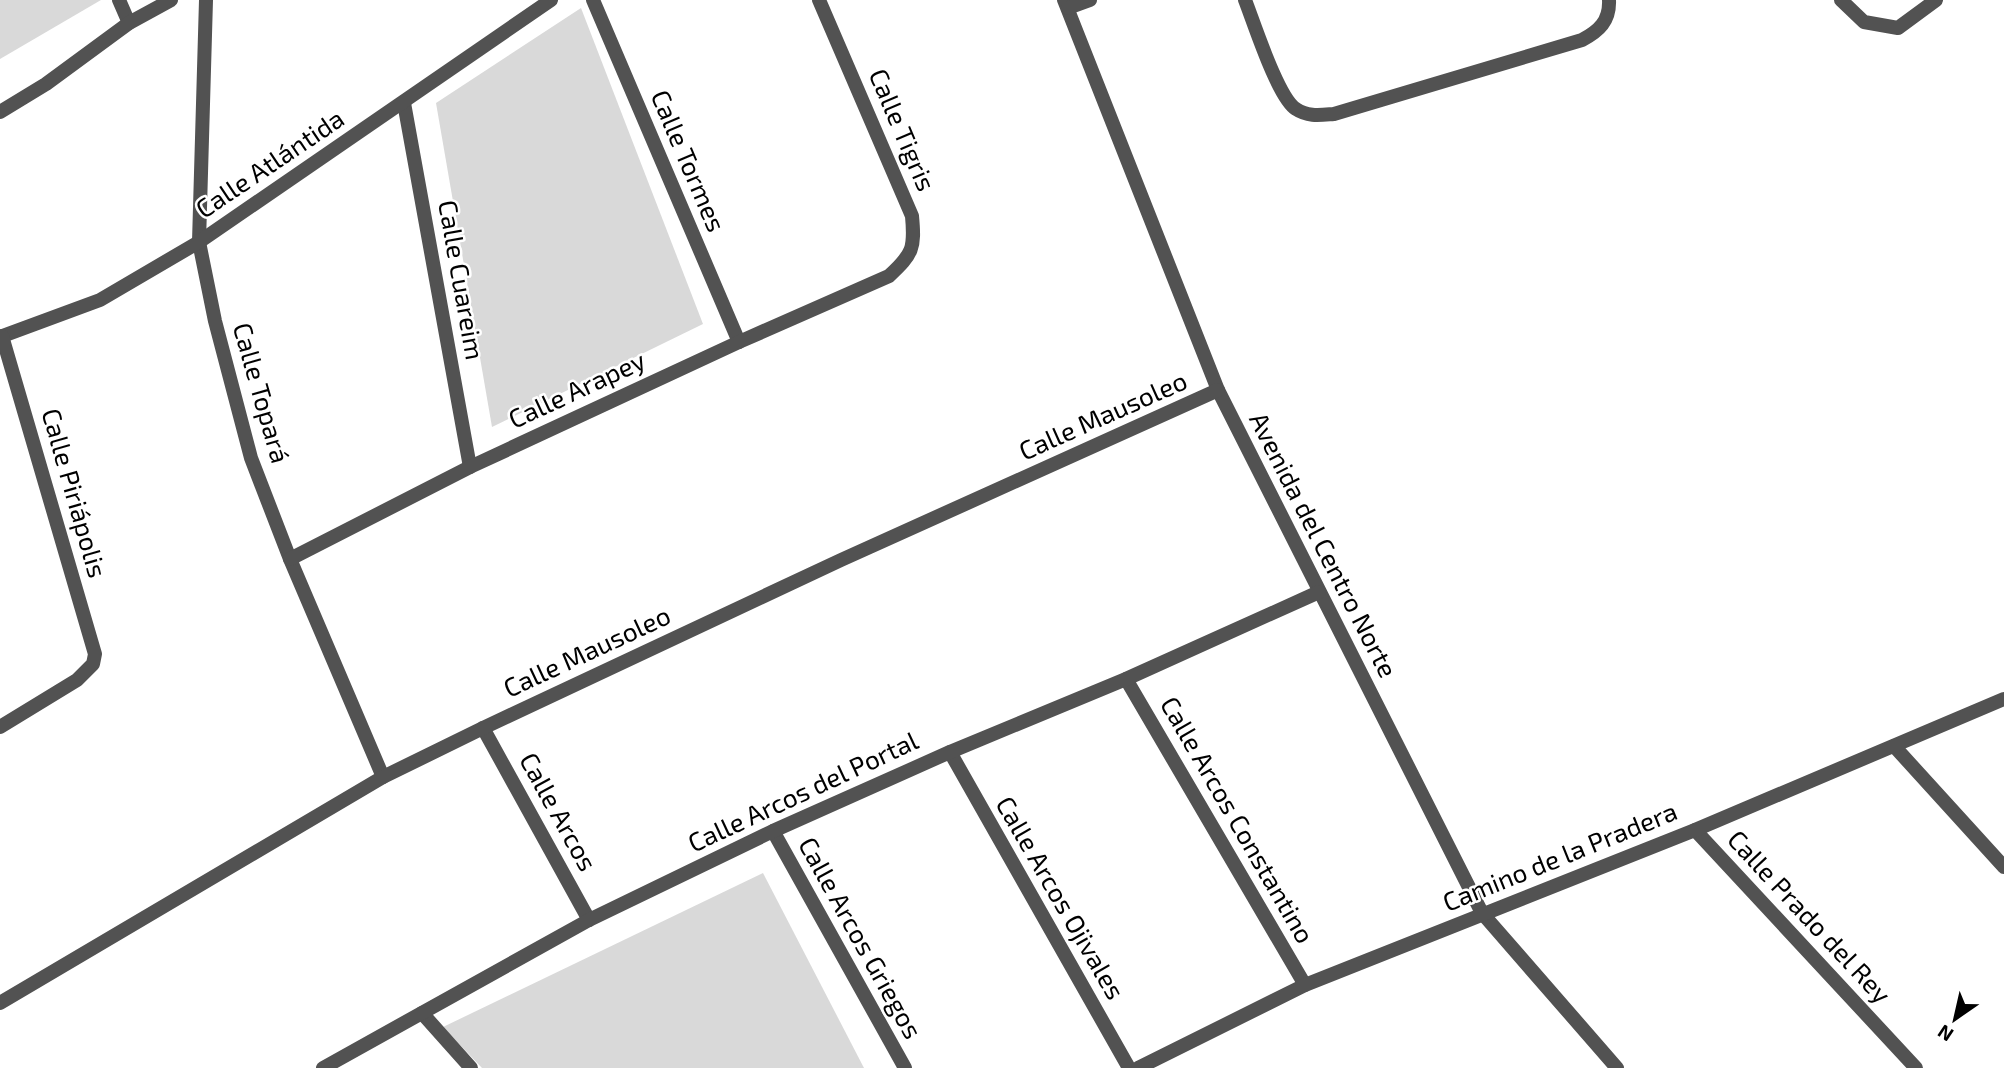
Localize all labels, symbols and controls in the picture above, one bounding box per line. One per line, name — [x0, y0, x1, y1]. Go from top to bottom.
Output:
street label: Calle Tigris — [864, 64, 943, 195]
street label: Calle Tormes — [646, 85, 733, 236]
street label: Calle Atlántida — [189, 102, 349, 224]
street label: Calle Cuareim — [433, 198, 492, 362]
street label: Calle Topará — [228, 319, 297, 466]
street label: Calle Arapey — [503, 343, 650, 434]
street label: Calle Mausoleo — [1014, 364, 1191, 466]
street label: Calle Piriápolis — [36, 404, 114, 581]
street label: Avenida del Centro Norte — [1244, 407, 1405, 682]
street label: Calle Mausoleo — [498, 598, 675, 703]
street label: Calle Arcos Constantino — [1155, 690, 1322, 948]
street label: Calle Arcos del Portal — [682, 724, 923, 858]
street label: Calle Arcos — [514, 747, 604, 876]
street label: Calle Arcos Ojivales — [991, 790, 1132, 1004]
street label: Camino de la Pradera — [1438, 794, 1681, 917]
street label: Calle Prado del Rey — [1722, 823, 1898, 1009]
street label: Calle Arcos Griegos — [793, 831, 930, 1044]
north arrow — [1920, 984, 1990, 1054]
text: N — [1933, 1020, 1957, 1047]

